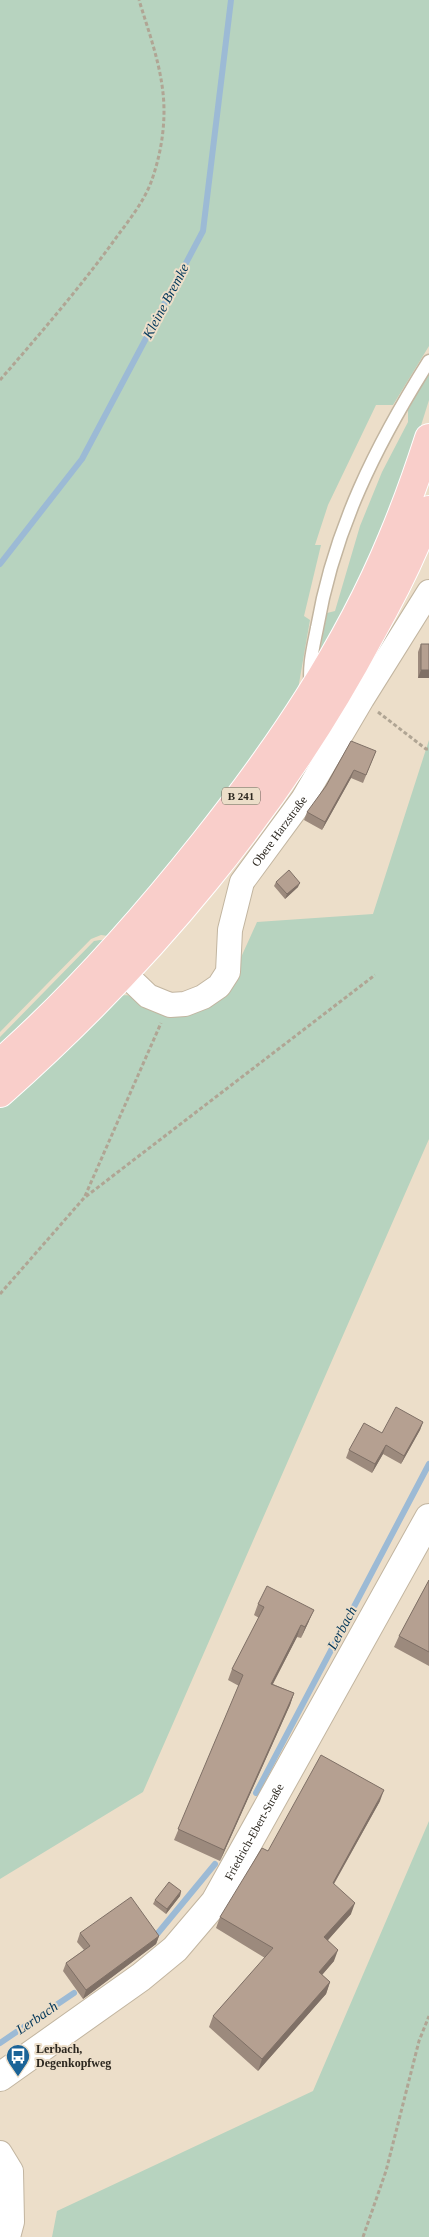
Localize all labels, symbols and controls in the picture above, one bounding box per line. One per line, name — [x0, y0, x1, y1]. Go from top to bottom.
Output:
water label: Kleine Bremke — [140, 261, 192, 342]
road number: B 241 — [222, 788, 260, 804]
street label: Obere Harzstraße — [249, 793, 310, 869]
water label: Lerbach — [324, 1604, 360, 1653]
street label: Friedrich-Ebert-Straße — [222, 1781, 287, 1883]
water label: Lerbach — [13, 1999, 61, 2038]
place label: Lerbach, Degenkopfweg — [36, 2042, 111, 2070]
bus stop icon: Lerbach, Degenkopfweg — [5, 2043, 31, 2077]

